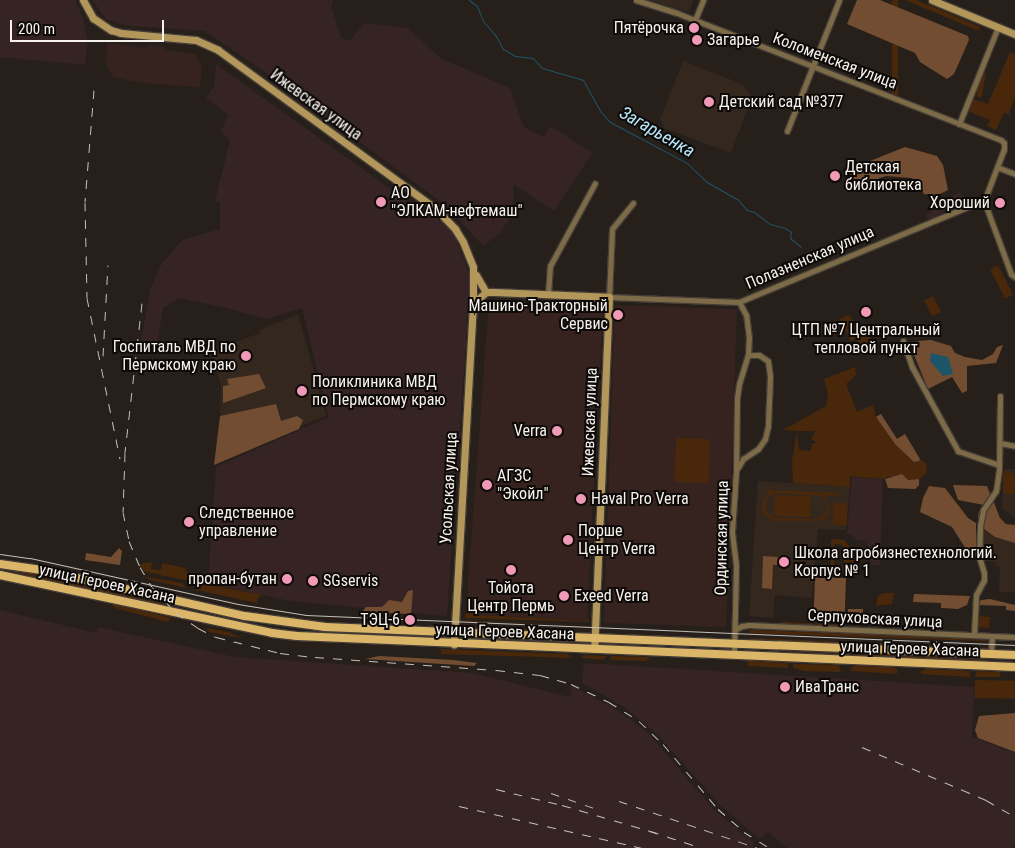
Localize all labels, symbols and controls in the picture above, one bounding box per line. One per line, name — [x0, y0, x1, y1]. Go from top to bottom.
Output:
scale bar — [12, 10, 166, 42]
place label: Пятёрочка — [614, 18, 684, 38]
text: 200 m — [18, 20, 55, 38]
marker: Пятёрочка — [688, 22, 700, 34]
street label: Коломенская улица — [770, 28, 900, 94]
place label: Загарье — [707, 30, 760, 50]
marker: Загарье — [691, 34, 703, 46]
street label: Ижевская улица — [266, 65, 366, 145]
place label: Детский сад №377 — [719, 92, 843, 112]
marker: Детский сад №377 — [703, 96, 715, 108]
water label: Загарьенка — [616, 102, 698, 162]
place label: Детская библиотека — [845, 157, 922, 195]
marker: Детская библиотека — [829, 170, 841, 182]
place label: АО "ЭЛКАМ-нефтемаш" — [391, 183, 523, 221]
place label: Хороший — [930, 193, 990, 213]
marker: АО "ЭЛКАМ-нефтемаш" — [375, 196, 387, 208]
marker: Хороший — [994, 197, 1006, 209]
street label: Полазненская улица — [743, 222, 877, 294]
place label: Машино-Тракторный Сервис — [468, 296, 608, 334]
marker: ЦТП №7 Центральный тепловой пункт — [860, 306, 872, 318]
marker: Машино-Тракторный Сервис — [612, 309, 624, 321]
place label: ЦТП №7 Центральный тепловой пункт — [792, 320, 940, 358]
place label: Госпиталь МВД по Пермскому краю — [113, 337, 236, 375]
marker: Госпиталь МВД по Пермскому краю — [240, 350, 252, 362]
street label: Ижевская улица — [579, 367, 601, 477]
place label: Поликлиника МВД по Пермскому краю — [312, 372, 446, 410]
marker: Поликлиника МВД по Пермскому краю — [296, 385, 308, 397]
place label: Verra — [514, 421, 547, 441]
marker: Verra — [551, 425, 563, 437]
street label: Усольская улица — [436, 431, 462, 545]
place label: АГЗС "Экойл" — [497, 466, 549, 504]
marker: АГЗС "Экойл" — [481, 479, 493, 491]
street label: Ординская улица — [711, 480, 733, 596]
place label: Haval Pro Verra — [591, 489, 689, 509]
marker: Haval Pro Verra — [575, 493, 587, 505]
place label: Следственное управление — [199, 503, 294, 541]
marker: Следственное управление — [183, 516, 195, 528]
place label: Порше Центр Verra — [578, 521, 655, 559]
marker: Порше Центр Verra — [562, 534, 574, 546]
place label: Школа агробизнестехнологий. Корпус № 1 — [794, 543, 997, 581]
marker: Школа агробизнестехнологий. Корпус № 1 — [778, 556, 790, 568]
street label: улица Героев Хасана — [37, 560, 177, 608]
marker: Тойота Центр Пермь — [505, 564, 517, 576]
place label: пропан-бутан — [188, 569, 277, 589]
place label: SGservis — [323, 571, 378, 591]
marker: пропан-бутан — [281, 573, 293, 585]
marker: SGservis — [307, 575, 319, 587]
place label: Тойота Центр Пермь — [467, 578, 555, 616]
place label: Exeed Verra — [574, 586, 649, 606]
marker: Exeed Verra — [558, 590, 570, 602]
street label: Серпуховская улица — [807, 606, 943, 632]
place label: ТЭЦ-6 — [360, 610, 400, 630]
marker: ТЭЦ-6 — [404, 614, 416, 626]
street label: улица Героев Хасана — [435, 620, 575, 644]
street label: улица Героев Хасана — [840, 637, 980, 661]
place label: ИваТранс — [795, 677, 859, 697]
marker: ИваТранс — [779, 681, 791, 693]

